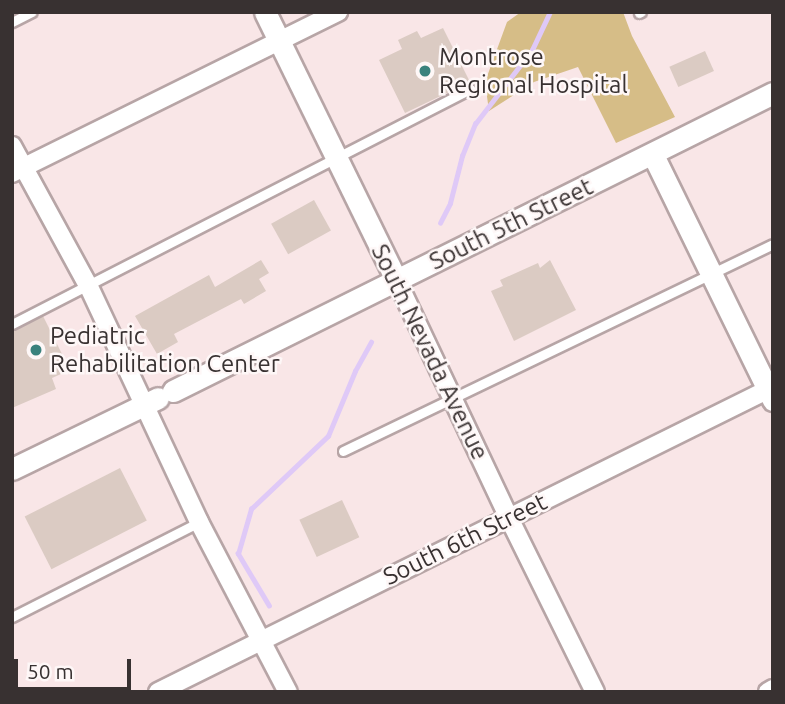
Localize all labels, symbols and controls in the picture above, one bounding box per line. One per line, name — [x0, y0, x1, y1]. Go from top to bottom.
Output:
place label: Montrose Regional Hospital — [439, 43, 628, 99]
marker: Montrose Regional Hospital — [417, 63, 433, 79]
street label: South 5th Street — [425, 172, 597, 276]
street label: South Nevada Avenue — [365, 240, 495, 464]
place label: Pediatric Rehabilitation Center — [50, 322, 280, 378]
marker: Pediatric Rehabilitation Center — [28, 342, 44, 358]
street label: South 6th Street — [379, 487, 551, 591]
scale bar — [18, 644, 135, 688]
text: 50 m — [27, 659, 74, 683]

